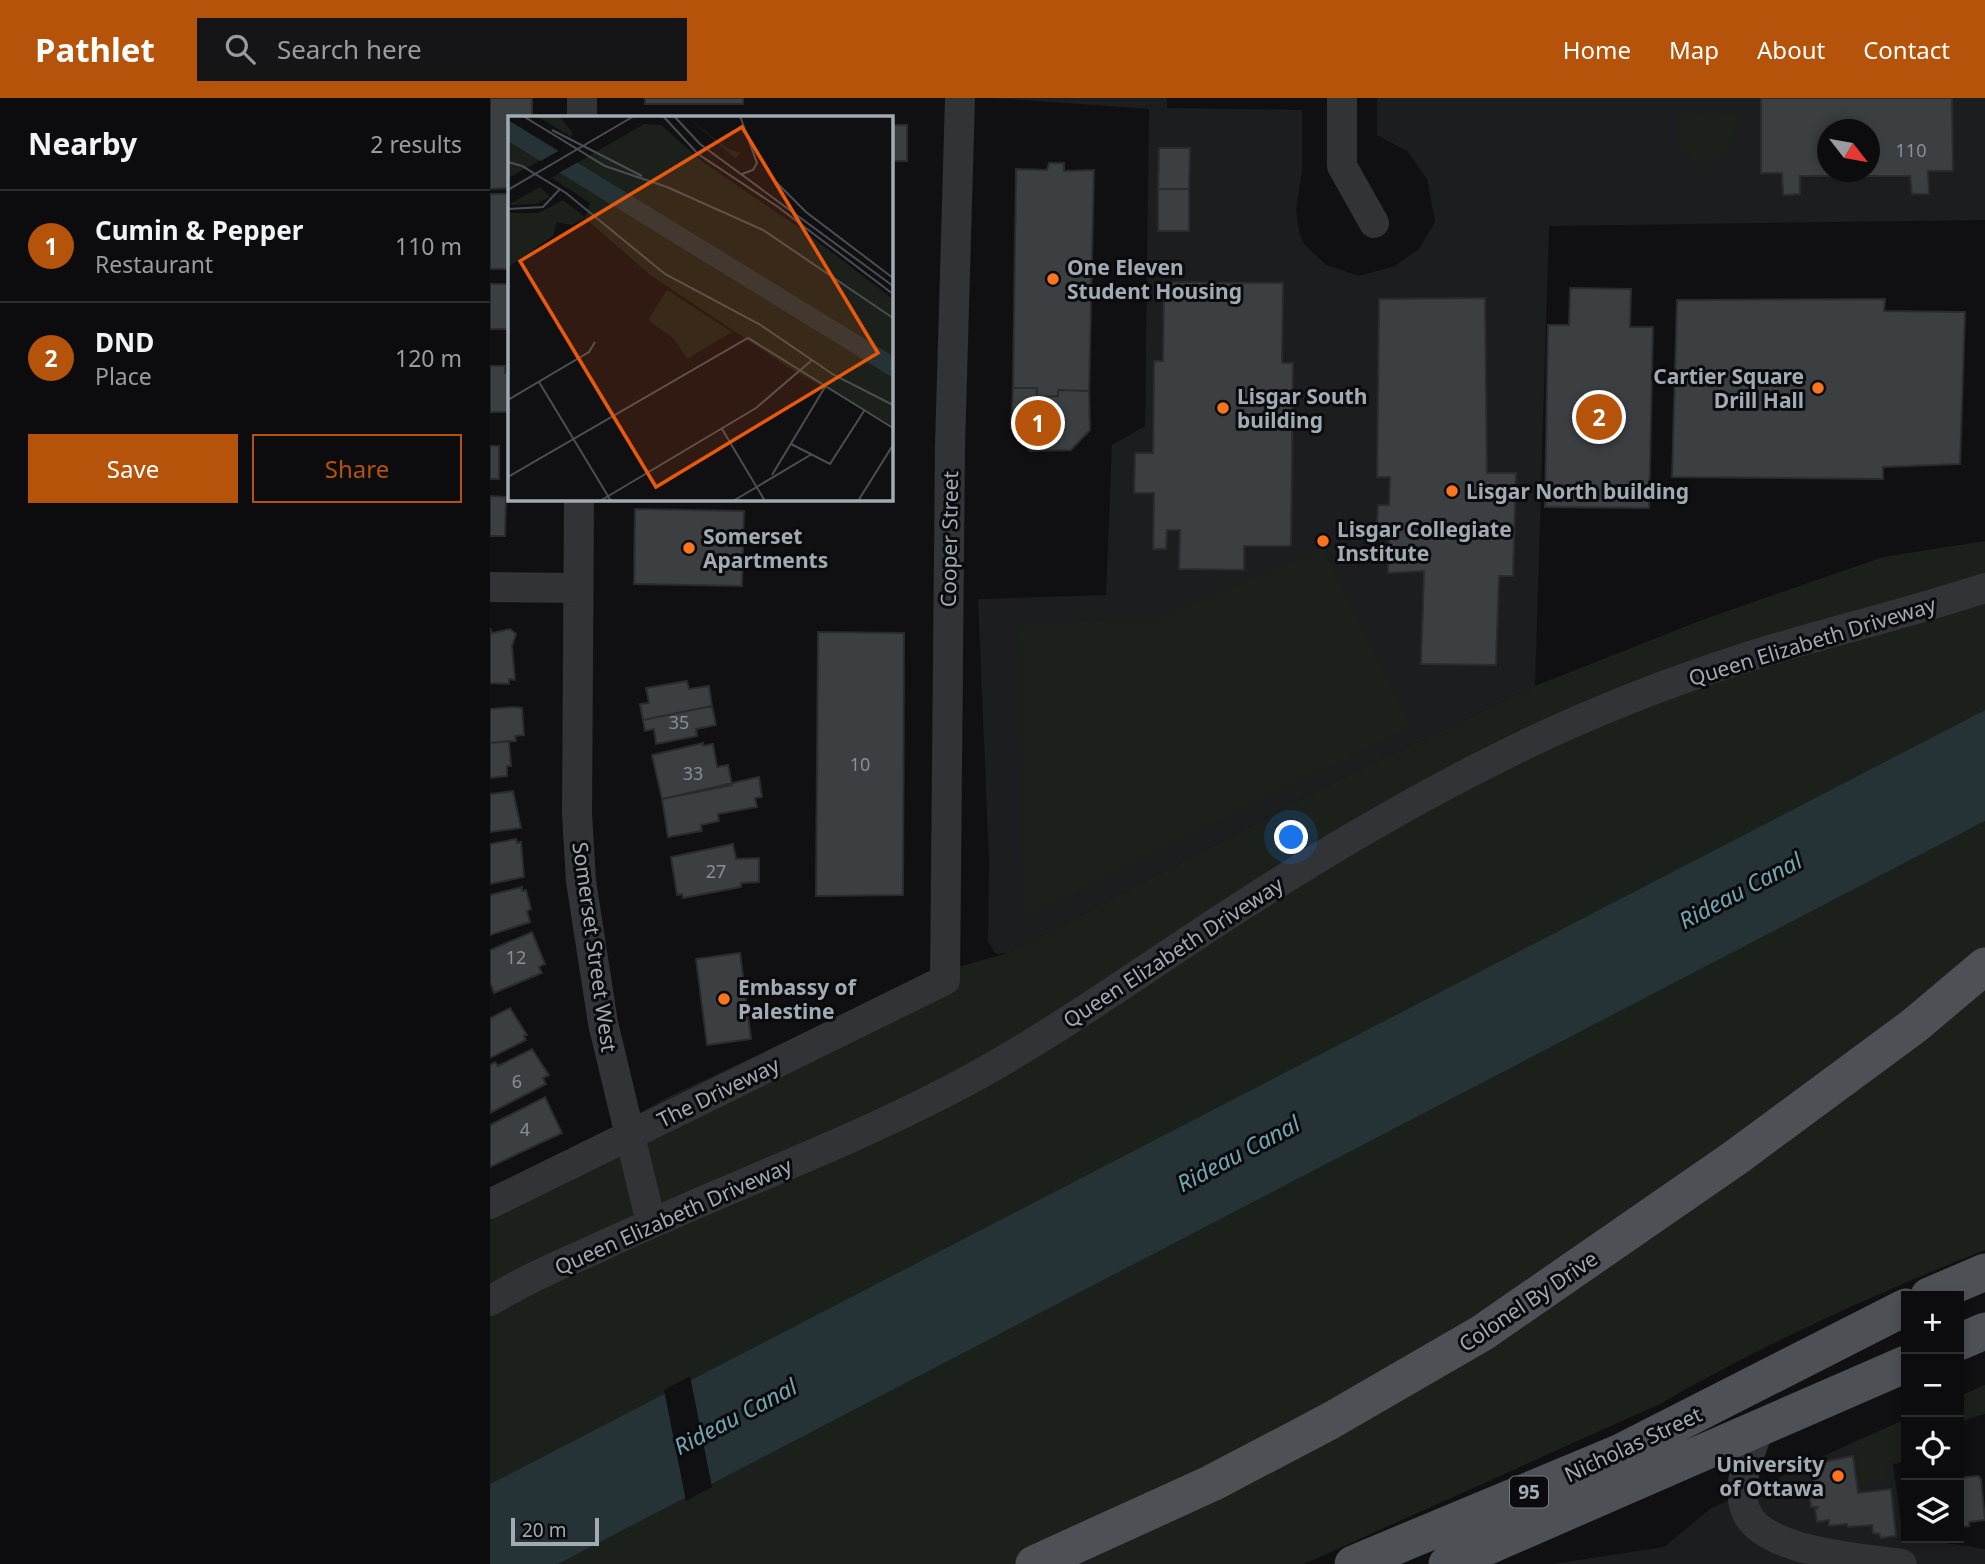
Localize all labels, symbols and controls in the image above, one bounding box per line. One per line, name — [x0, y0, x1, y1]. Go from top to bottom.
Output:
search box — [197, 18, 687, 81]
text: Pathlet — [35, 27, 155, 72]
icon: search — [221, 30, 259, 68]
text: Search here — [277, 31, 422, 67]
text: Home — [1563, 33, 1631, 66]
text: Map — [1669, 33, 1719, 66]
text: About — [1757, 33, 1825, 66]
text: Contact — [1863, 33, 1950, 66]
inset map — [508, 116, 892, 500]
north arrow — [1817, 119, 1880, 182]
text: Nearby — [28, 123, 137, 164]
text: 2 results — [370, 128, 462, 160]
house number: 110 — [1896, 138, 1926, 162]
text: Cumin & Pepper — [95, 212, 303, 248]
text: 1 — [44, 230, 58, 262]
text: 110 m — [395, 230, 462, 262]
text: Restaurant — [95, 248, 213, 280]
place label: One Eleven Student Housing — [1067, 253, 1242, 305]
marker: One Eleven Student Housing — [1045, 271, 1061, 287]
text: DND — [95, 324, 154, 360]
text: 2 — [44, 342, 58, 374]
text: 120 m — [395, 342, 462, 374]
text: Place — [95, 360, 152, 392]
place label: Cartier Square Drill Hall — [1653, 362, 1804, 414]
marker: Cartier Square Drill Hall — [1810, 380, 1826, 396]
place label: Lisgar South building — [1237, 382, 1367, 434]
pin: 2 — [1576, 391, 1622, 443]
pin: 1 — [1015, 397, 1061, 449]
marker: Lisgar South building — [1215, 400, 1231, 416]
button: Save — [28, 434, 238, 503]
button: Share — [252, 434, 462, 503]
street label: Cooper Street — [934, 470, 964, 607]
place label: Lisgar North building — [1466, 477, 1689, 505]
marker: Lisgar North building — [1444, 483, 1460, 499]
place label: Lisgar Collegiate Institute — [1337, 515, 1512, 567]
place label: Somerset Apartments — [703, 522, 828, 574]
marker: Lisgar Collegiate Institute — [1315, 533, 1331, 549]
marker: Somerset Apartments — [681, 540, 697, 556]
street label: Queen Elizabeth Driveway — [1685, 590, 1939, 692]
house number: 35 — [669, 710, 689, 734]
house number: 10 — [850, 752, 870, 776]
house number: 33 — [683, 761, 703, 785]
your location — [1274, 820, 1308, 854]
street label: Somerset Street West — [566, 840, 624, 1054]
water label: Rideau Canal — [1673, 844, 1808, 936]
house number: 27 — [706, 859, 726, 883]
street label: Queen Elizabeth Driveway — [1058, 870, 1289, 1034]
house number: 12 — [506, 945, 526, 969]
place label: Embassy of Palestine — [738, 973, 858, 1025]
marker: Embassy of Palestine — [716, 991, 732, 1007]
street label: The Driveway — [652, 1050, 784, 1134]
house number: 6 — [512, 1069, 522, 1093]
water label: Rideau Canal — [1171, 1107, 1306, 1199]
house number: 4 — [520, 1117, 530, 1141]
street label: Queen Elizabeth Driveway — [550, 1151, 796, 1281]
street label: Colonel By Drive — [1453, 1244, 1603, 1358]
map controls — [1901, 1291, 1964, 1543]
button: + — [1901, 1291, 1964, 1354]
button: − — [1901, 1354, 1964, 1417]
water label: Rideau Canal — [668, 1370, 803, 1462]
street label: Nicholas Street — [1560, 1400, 1707, 1488]
button: locate — [1901, 1417, 1964, 1480]
place label: University of Ottawa — [1716, 1450, 1824, 1502]
marker: University of Ottawa — [1830, 1468, 1846, 1484]
road number: 95 — [1510, 1476, 1548, 1508]
button: layers — [1901, 1480, 1964, 1543]
scale bar — [511, 1515, 598, 1547]
text: 20 m — [522, 1517, 566, 1543]

